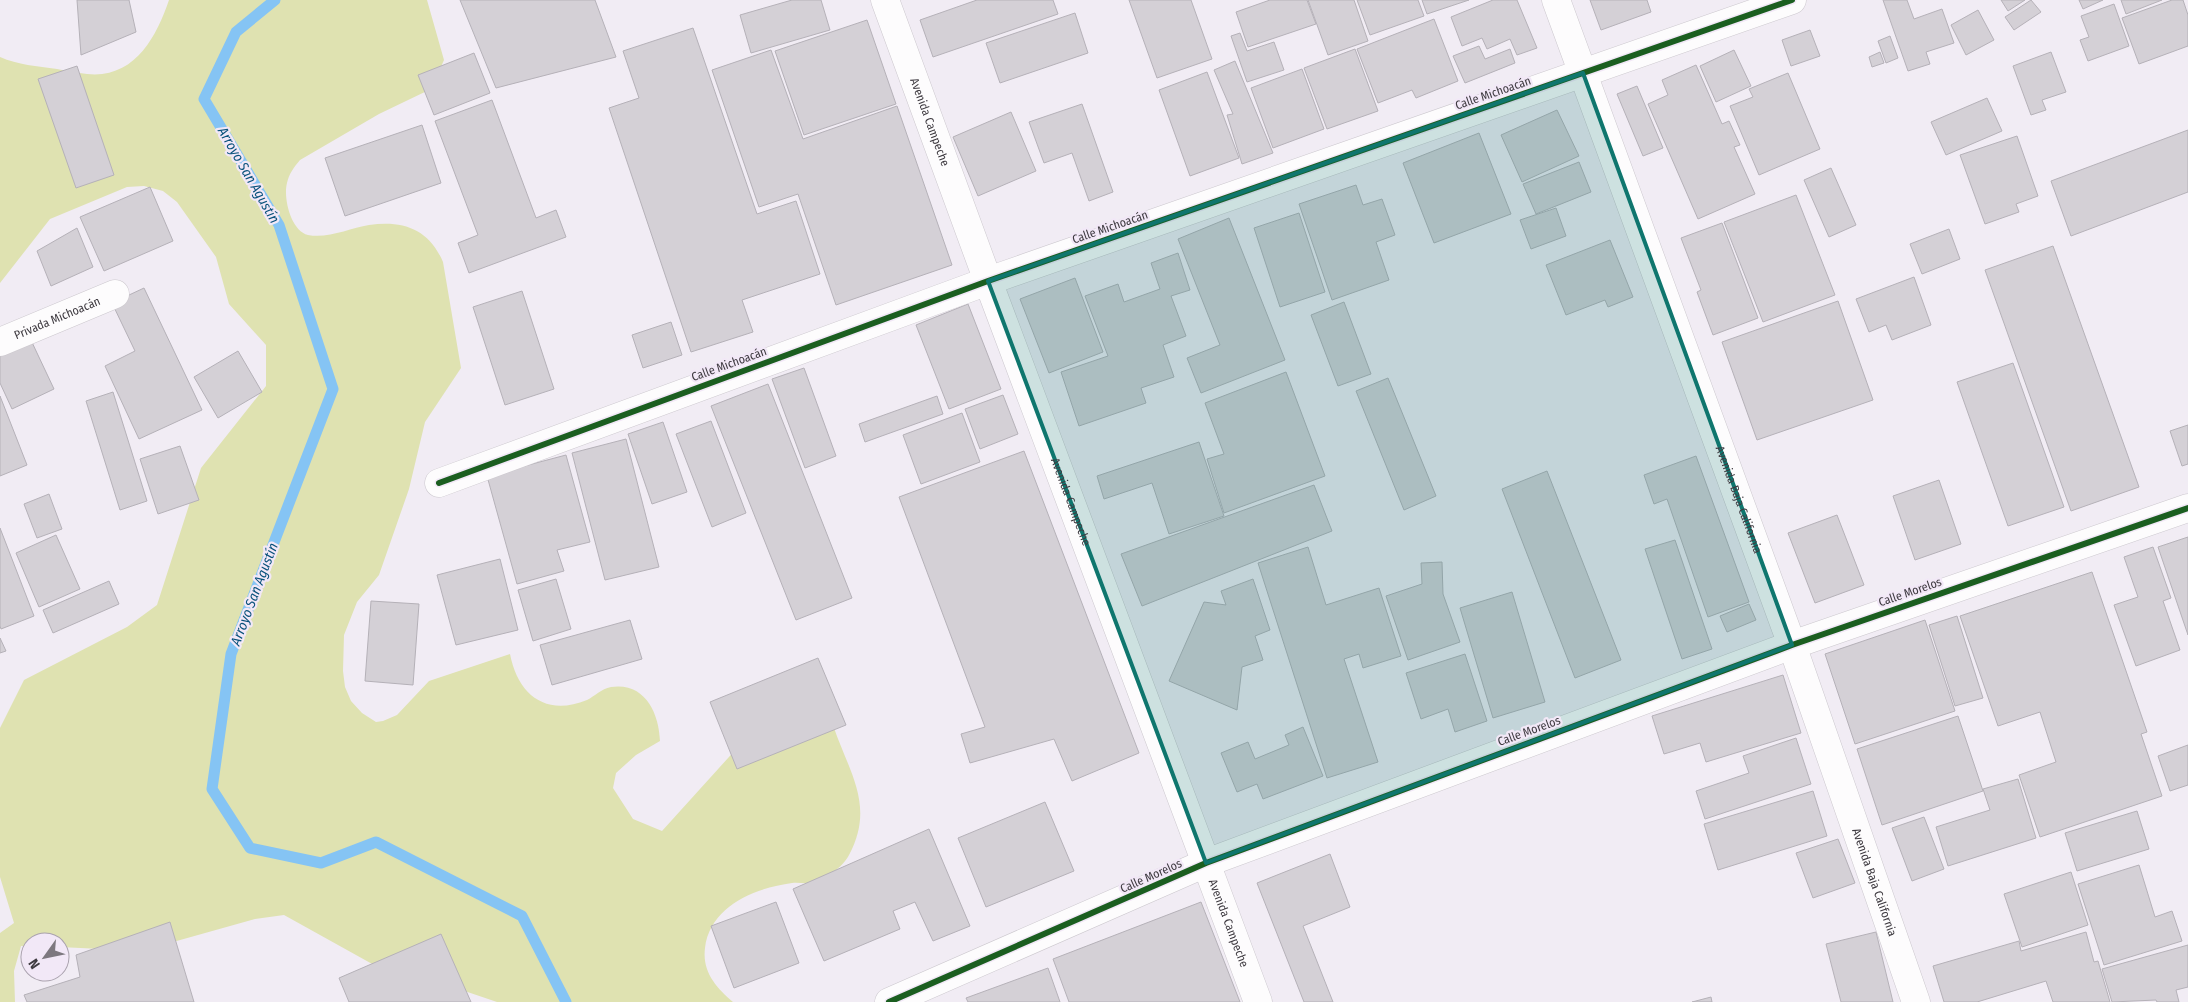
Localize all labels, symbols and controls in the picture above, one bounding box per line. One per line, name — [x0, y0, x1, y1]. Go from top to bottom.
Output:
street label: Calle Michoacán — [1453, 74, 1533, 112]
street label: Avenida Campeche — [907, 76, 952, 168]
water label: Arroyo San Agustín — [214, 123, 283, 226]
street label: Calle Michoacán — [1070, 208, 1150, 246]
street label: Privada Michoacán — [12, 294, 102, 342]
street label: Calle Michoacán — [689, 344, 769, 384]
street label: Avenida Baja California — [1713, 444, 1765, 555]
street label: Avenida Campeche — [1048, 456, 1094, 548]
water label: Arroyo San Agustín — [227, 541, 282, 649]
street label: Calle Morelos — [1877, 575, 1943, 609]
street label: Calle Morelos — [1496, 713, 1562, 749]
street label: Avenida Baja California — [1849, 826, 1900, 938]
street label: Calle Morelos — [1118, 856, 1184, 896]
street label: Avenida Campeche — [1206, 877, 1251, 969]
north arrow — [20, 932, 70, 982]
text: N — [25, 956, 44, 972]

